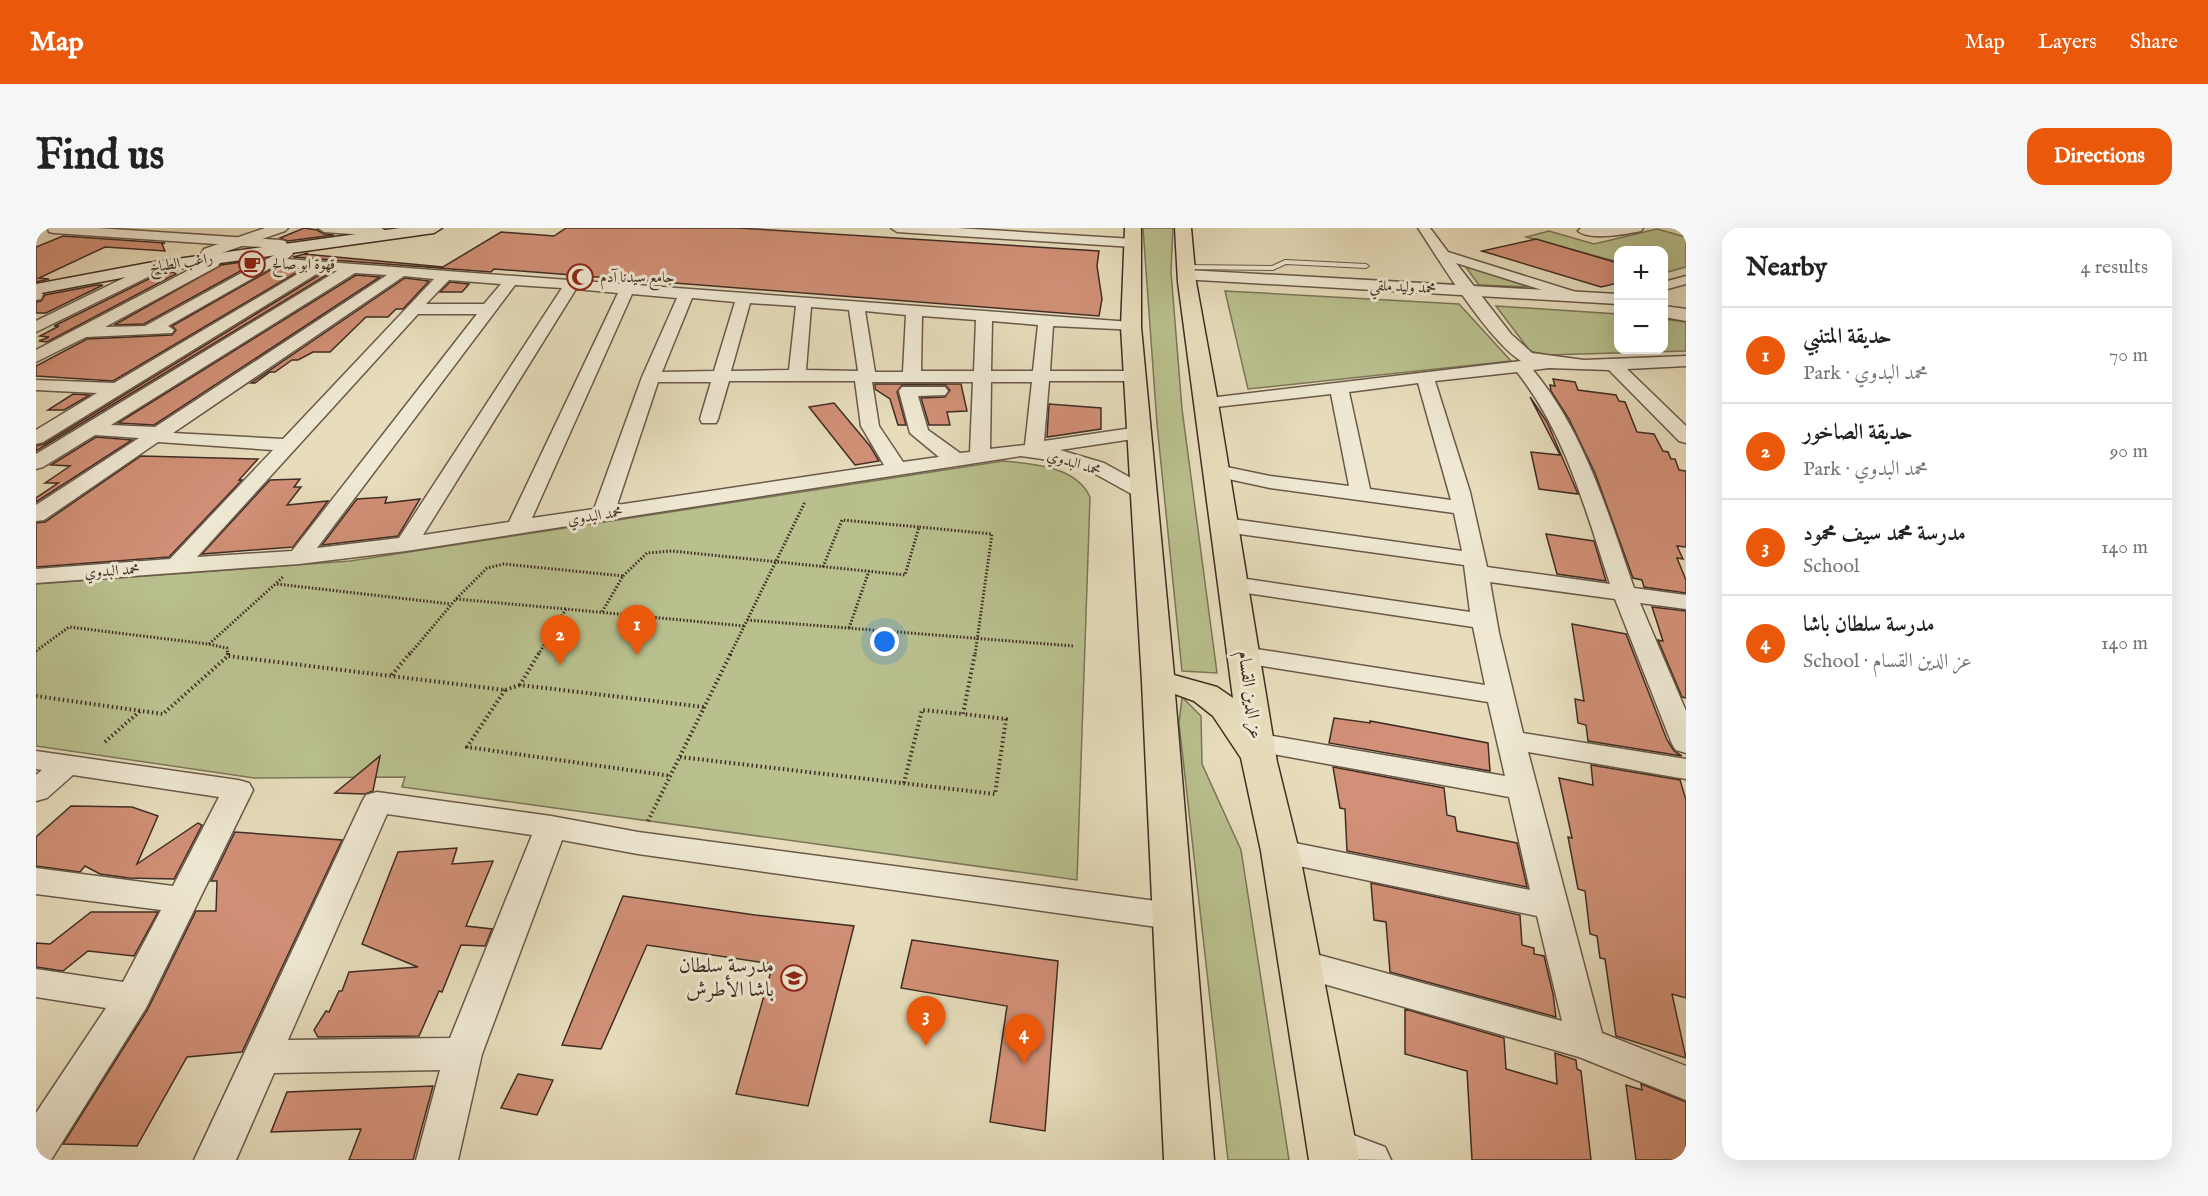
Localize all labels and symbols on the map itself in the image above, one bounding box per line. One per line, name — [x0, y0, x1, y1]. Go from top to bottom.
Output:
street label: راغب الطباخ — [148, 249, 215, 280]
cafe icon: قهوة ابو صالح — [237, 249, 267, 279]
place label: قهوة ابو صالح — [272, 255, 335, 278]
mosque icon: جامع سيدنا آدم — [565, 262, 595, 292]
place label: جامع سيدنا آدم — [600, 268, 675, 291]
street label: محمد وليد ملقي — [1369, 276, 1437, 302]
street label: محمد البدوي — [1044, 446, 1104, 482]
street label: محمد البدوي — [566, 502, 624, 532]
street label: محمد البدوي — [84, 560, 141, 584]
pin: 1 — [618, 606, 656, 655]
pin: 2 — [540, 616, 580, 665]
your location — [870, 627, 899, 656]
street label: عز الدين القسام — [1228, 649, 1267, 741]
place label: مدرسة سلطان باشا الأطرش — [679, 953, 774, 1004]
school or university icon: مدرسة سلطان باشا الأطرش — [779, 963, 809, 993]
pin: 3 — [906, 996, 946, 1046]
pin: 4 — [1004, 1014, 1044, 1064]

